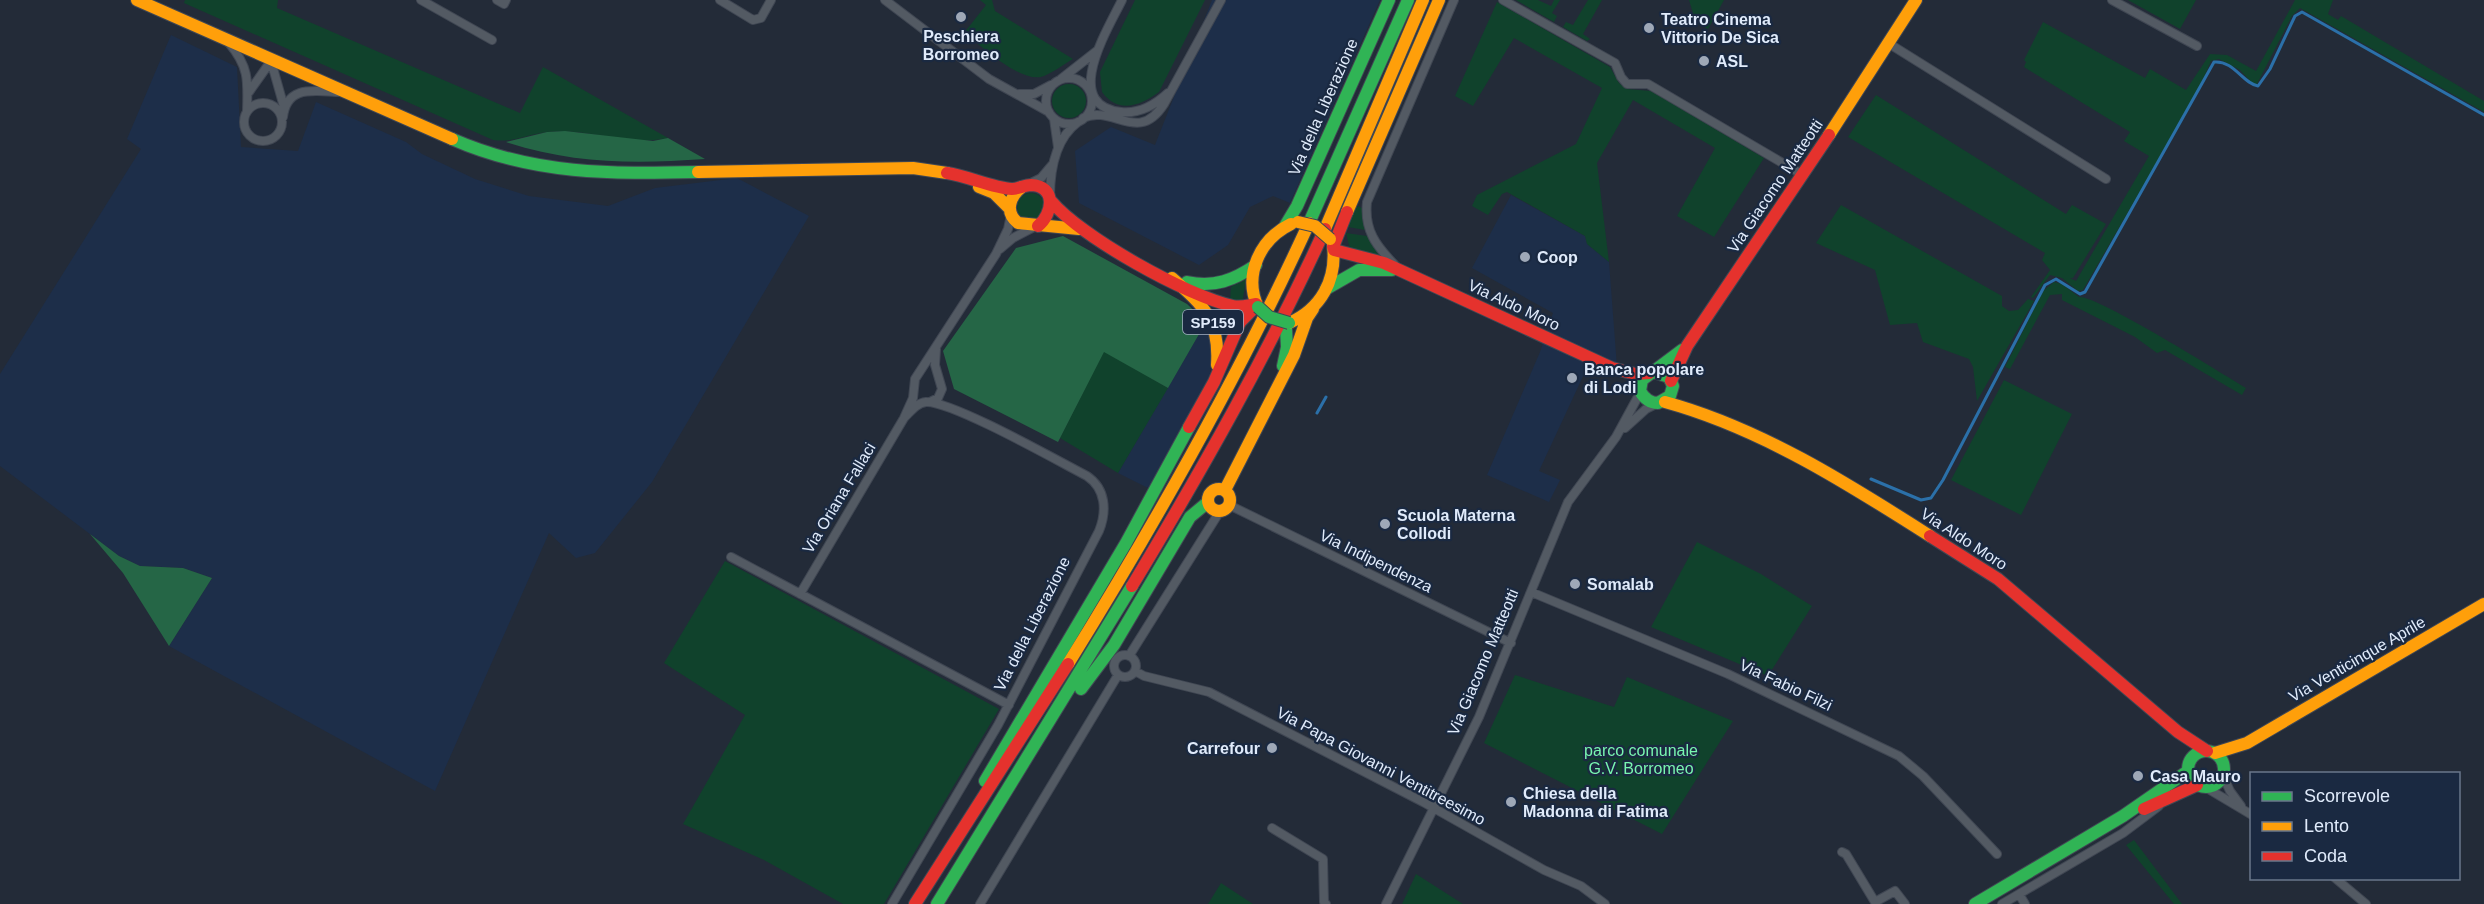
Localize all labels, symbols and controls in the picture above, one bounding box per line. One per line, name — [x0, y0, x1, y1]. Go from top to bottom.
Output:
marker: Peschiera Borromeo — [954, 10, 968, 24]
place label: Teatro Cinema Vittorio De Sica — [1661, 11, 1779, 46]
marker: Teatro Cinema Vittorio De Sica — [1642, 21, 1656, 35]
place label: Peschiera Borromeo — [923, 28, 999, 63]
street label: Via della Liberazione — [1285, 36, 1361, 178]
place label: ASL — [1716, 53, 1748, 70]
marker: ASL — [1697, 54, 1711, 68]
street label: Via Giacomo Matteotti — [1724, 116, 1826, 256]
place label: Coop — [1537, 249, 1578, 266]
marker: Coop — [1518, 250, 1532, 264]
street label: Via Aldo Moro — [1465, 276, 1563, 334]
road number: SP159 — [1183, 310, 1243, 334]
place label: Banca popolare di Lodi — [1584, 361, 1704, 396]
marker: Banca popolare di Lodi — [1565, 371, 1579, 385]
street label: Via Oriana Fallaci — [799, 440, 879, 556]
street label: Via Aldo Moro — [1918, 505, 2010, 573]
place label: Scuola Materna Collodi — [1397, 507, 1515, 542]
marker: Scuola Materna Collodi — [1378, 517, 1392, 531]
street label: Via Indipendenza — [1317, 526, 1435, 596]
street label: Via della Liberazione — [991, 554, 1073, 694]
place label: Somalab — [1587, 576, 1654, 593]
marker: Somalab — [1568, 577, 1582, 591]
street label: Via Giacomo Matteotti — [1444, 586, 1522, 738]
street label: Via Venticinque Aprile — [2286, 613, 2428, 705]
street label: Via Fabio Filzi — [1737, 656, 1835, 714]
street label: Via Papa Giovanni Ventitreesimo — [1274, 704, 1488, 828]
place label: Carrefour — [1187, 740, 1260, 757]
marker: Carrefour — [1265, 741, 1279, 755]
park label: parco comunale G.V. Borromeo — [1584, 742, 1698, 777]
place label: Casa Mauro — [2150, 768, 2241, 785]
marker: Casa Mauro — [2131, 769, 2145, 783]
legend — [2250, 772, 2460, 880]
place label: Chiesa della Madonna di Fatima — [1523, 785, 1668, 820]
text: Scorrevole — [2304, 786, 2390, 806]
marker: Chiesa della Madonna di Fatima — [1504, 795, 1518, 809]
text: Lento — [2304, 816, 2349, 836]
text: Coda — [2304, 846, 2348, 866]

